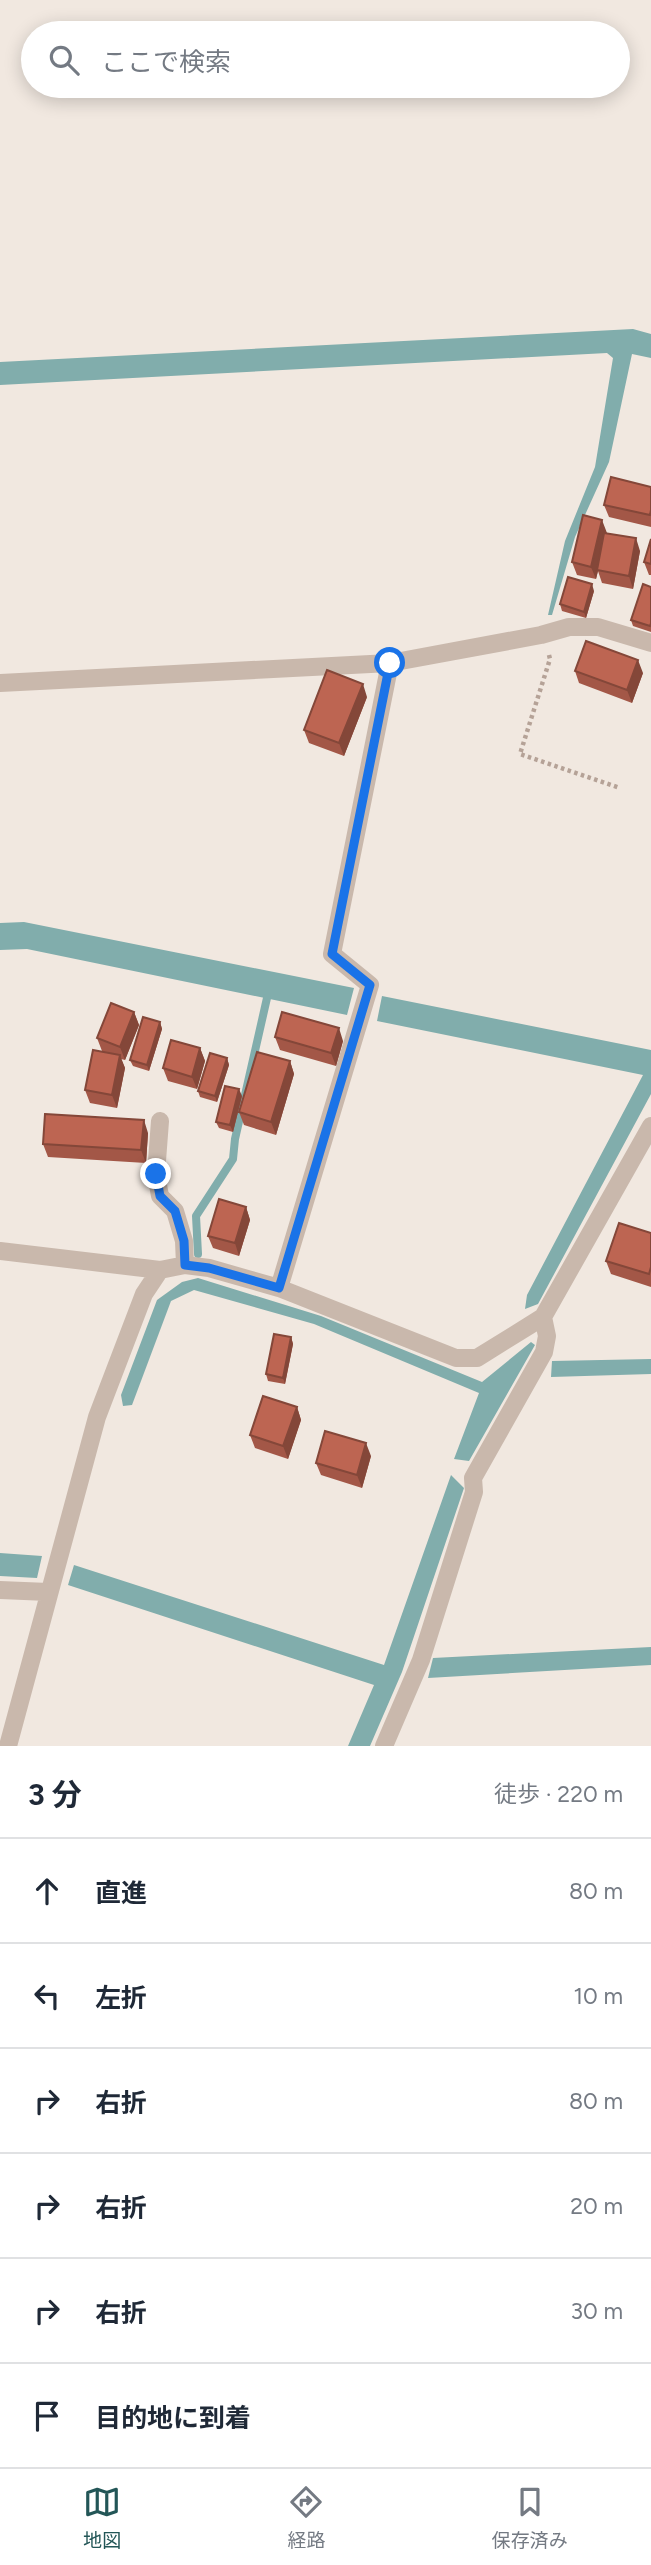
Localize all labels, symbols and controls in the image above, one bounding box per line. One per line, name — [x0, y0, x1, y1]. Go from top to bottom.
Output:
search box — [21, 21, 630, 98]
icon: search — [45, 41, 83, 79]
text: ここで検索 — [101, 46, 231, 78]
route start — [374, 647, 405, 678]
route end — [140, 1158, 171, 1189]
text: 3 分 — [28, 1776, 82, 1813]
text: 徒歩 · 220 m — [494, 1780, 623, 1808]
icon: ahead — [28, 1872, 66, 1910]
text: 直進 — [95, 1877, 147, 1909]
text: 80 m — [569, 1877, 623, 1905]
icon: left — [28, 1977, 66, 2015]
text: 左折 — [95, 1982, 147, 2014]
text: 10 m — [574, 1982, 623, 2010]
icon: right — [28, 2082, 66, 2120]
text: 右折 — [95, 2087, 147, 2119]
text: 80 m — [569, 2087, 623, 2115]
icon: right — [28, 2187, 66, 2225]
text: 右折 — [95, 2192, 147, 2224]
text: 20 m — [570, 2192, 623, 2220]
icon: right — [28, 2292, 66, 2330]
text: 右折 — [95, 2297, 147, 2329]
text: 30 m — [570, 2297, 623, 2325]
icon: arrive — [28, 2397, 66, 2435]
text: 目的地に到着 — [95, 2402, 251, 2434]
tab: 地図 — [83, 2483, 121, 2552]
tab: 経路 — [287, 2483, 326, 2552]
tab: 保存済み — [492, 2483, 568, 2552]

